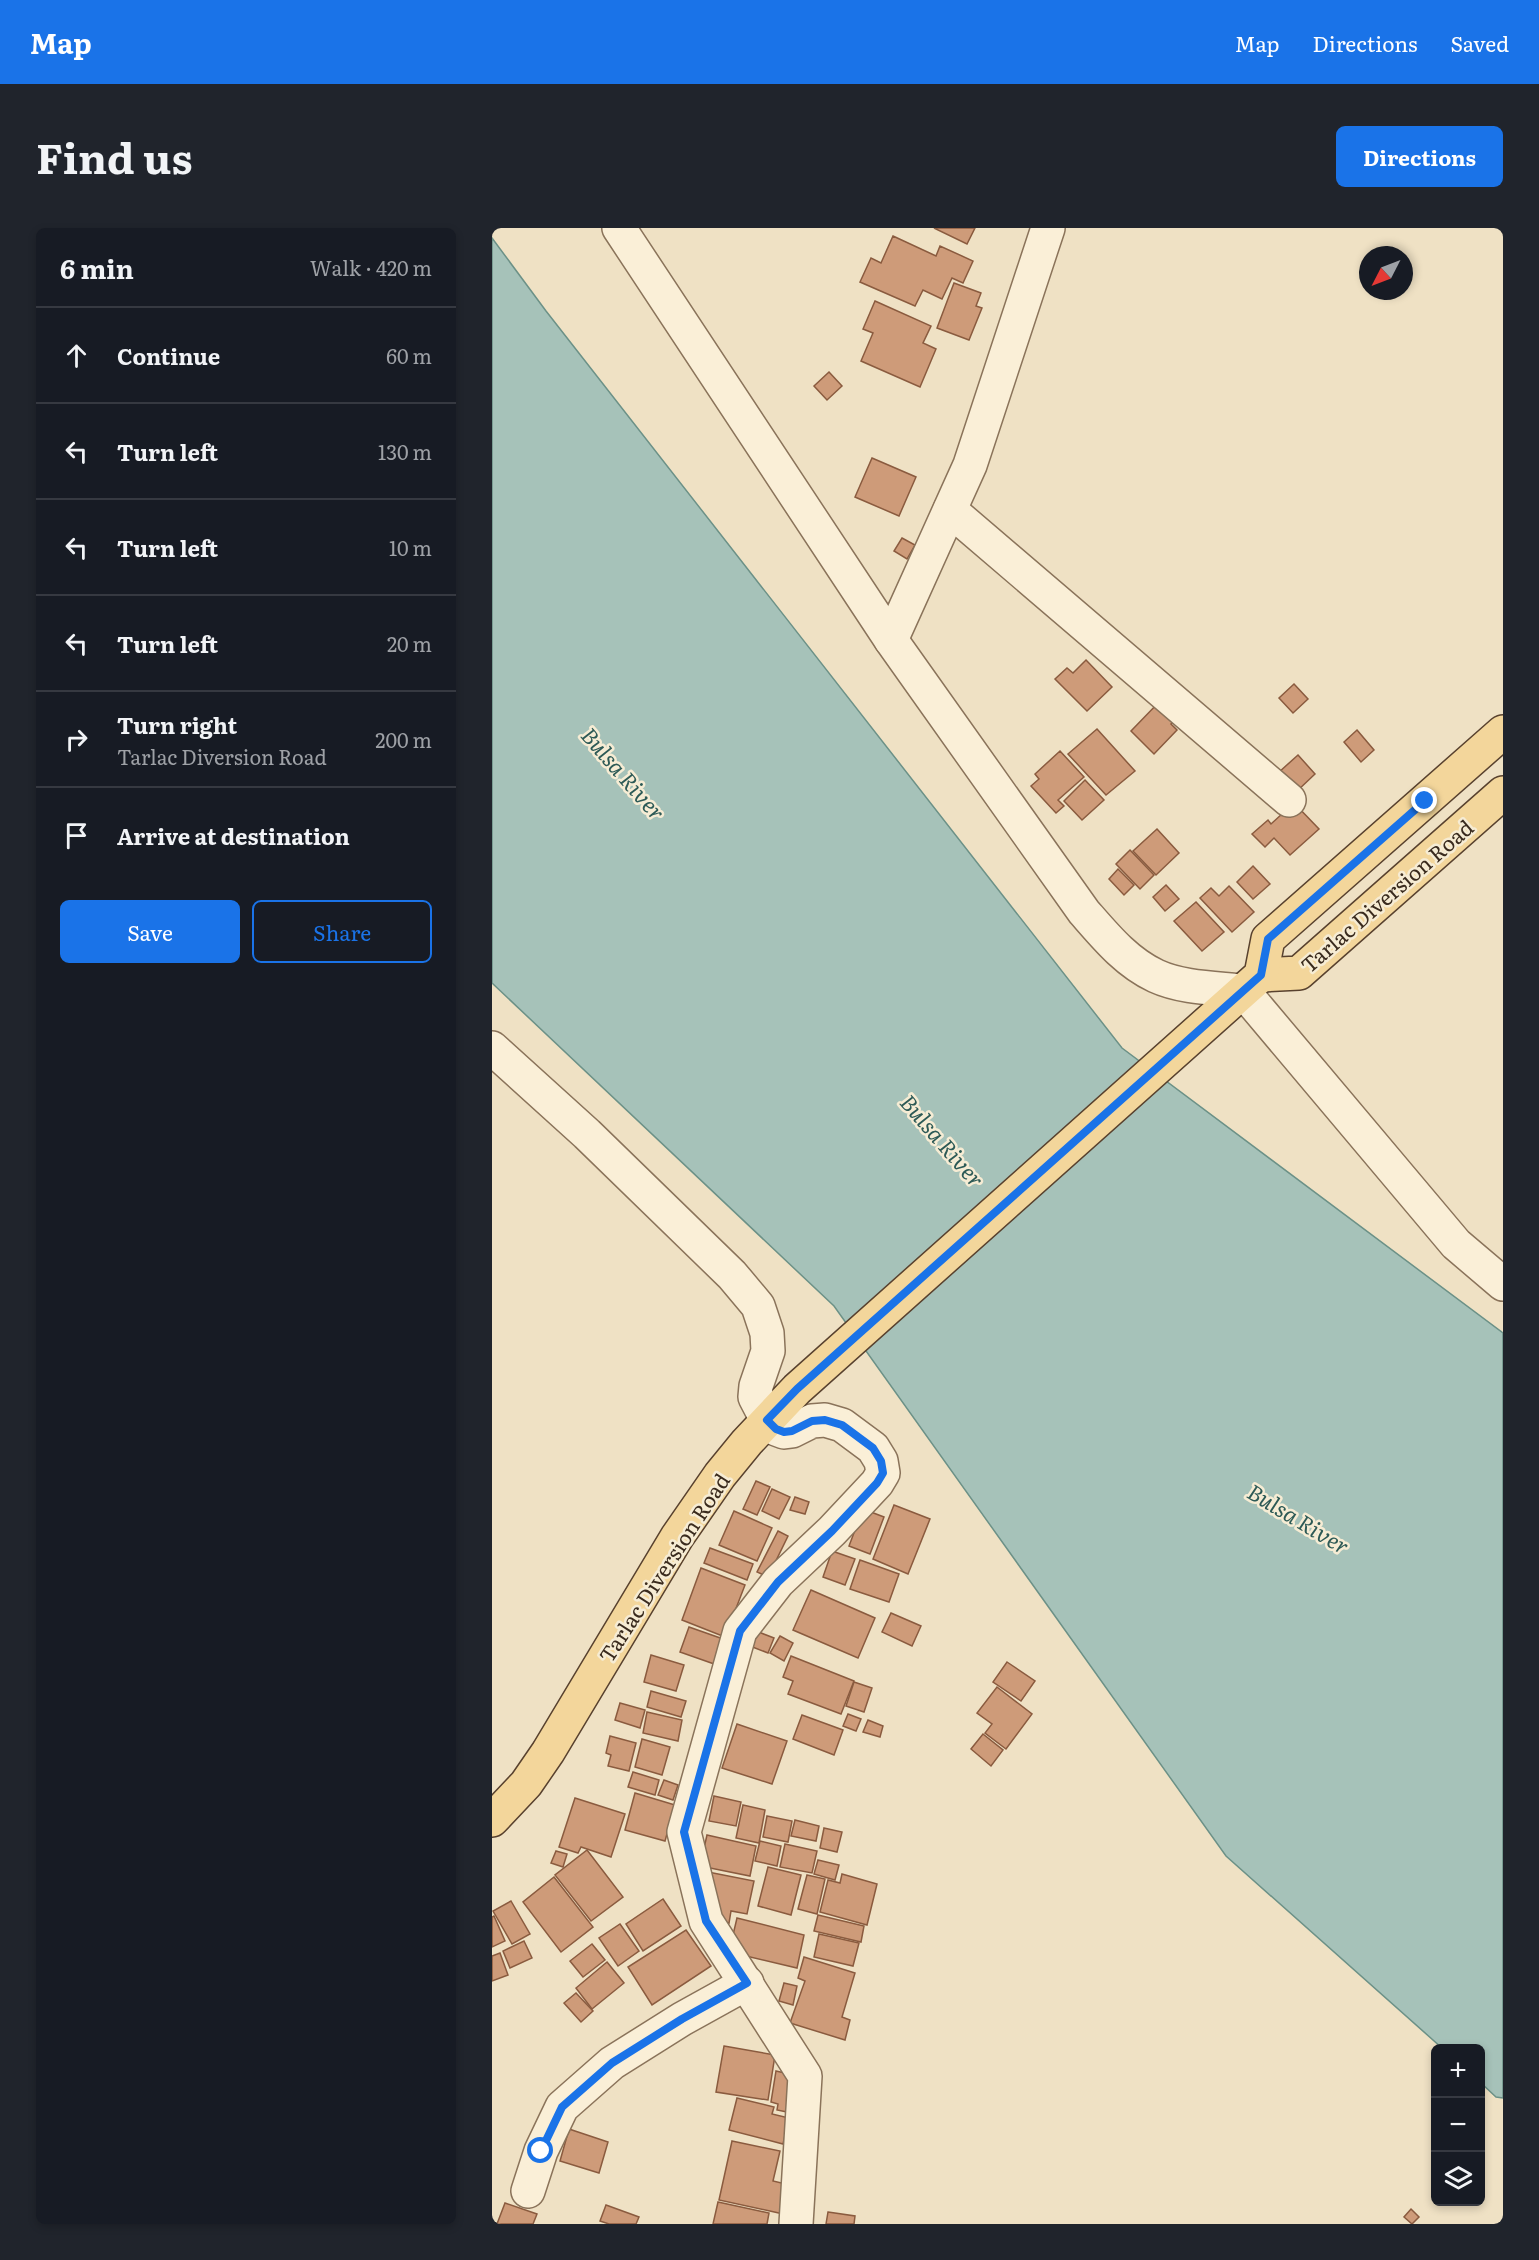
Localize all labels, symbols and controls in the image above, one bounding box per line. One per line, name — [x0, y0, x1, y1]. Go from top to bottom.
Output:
text: Map — [30, 21, 92, 63]
text: Map — [1235, 27, 1280, 58]
text: Directions — [1313, 27, 1418, 58]
text: Saved — [1451, 27, 1509, 58]
text: Find us — [36, 125, 193, 187]
button: Directions — [1336, 126, 1503, 187]
north arrow — [1359, 246, 1413, 300]
text: 6 min — [60, 248, 134, 287]
text: Walk · 420 m — [310, 252, 432, 282]
icon: ahead — [60, 339, 93, 372]
text: Continue — [117, 339, 220, 372]
text: 60 m — [386, 340, 432, 370]
icon: left — [60, 435, 93, 468]
text: Turn left — [117, 435, 218, 468]
text: 130 m — [378, 436, 432, 466]
icon: left — [60, 531, 93, 564]
text: Turn left — [117, 531, 218, 564]
text: 10 m — [389, 532, 432, 562]
icon: left — [60, 627, 93, 660]
text: Turn left — [117, 627, 218, 660]
text: 20 m — [387, 628, 432, 658]
text: Turn right — [117, 708, 237, 741]
water label: Bulsa River — [574, 719, 674, 827]
icon: right — [60, 723, 93, 756]
text: 200 m — [375, 724, 432, 754]
text: Tarlac Diversion Road — [117, 741, 327, 771]
route end — [1411, 787, 1437, 813]
street label: Tarlac Diversion Road — [1293, 811, 1479, 979]
icon: arrive — [60, 819, 93, 852]
text: Arrive at destination — [117, 819, 350, 852]
button: Save — [60, 900, 240, 963]
button: Share — [252, 900, 432, 963]
water label: Bulsa River — [893, 1086, 993, 1194]
street label: Tarlac Diversion Road — [590, 1466, 736, 1668]
water label: Bulsa River — [1242, 1475, 1356, 1561]
map controls — [1431, 2044, 1485, 2206]
button: + — [1431, 2044, 1485, 2098]
button: − — [1431, 2098, 1485, 2152]
route start — [527, 2137, 553, 2163]
button: layers — [1431, 2152, 1485, 2206]

